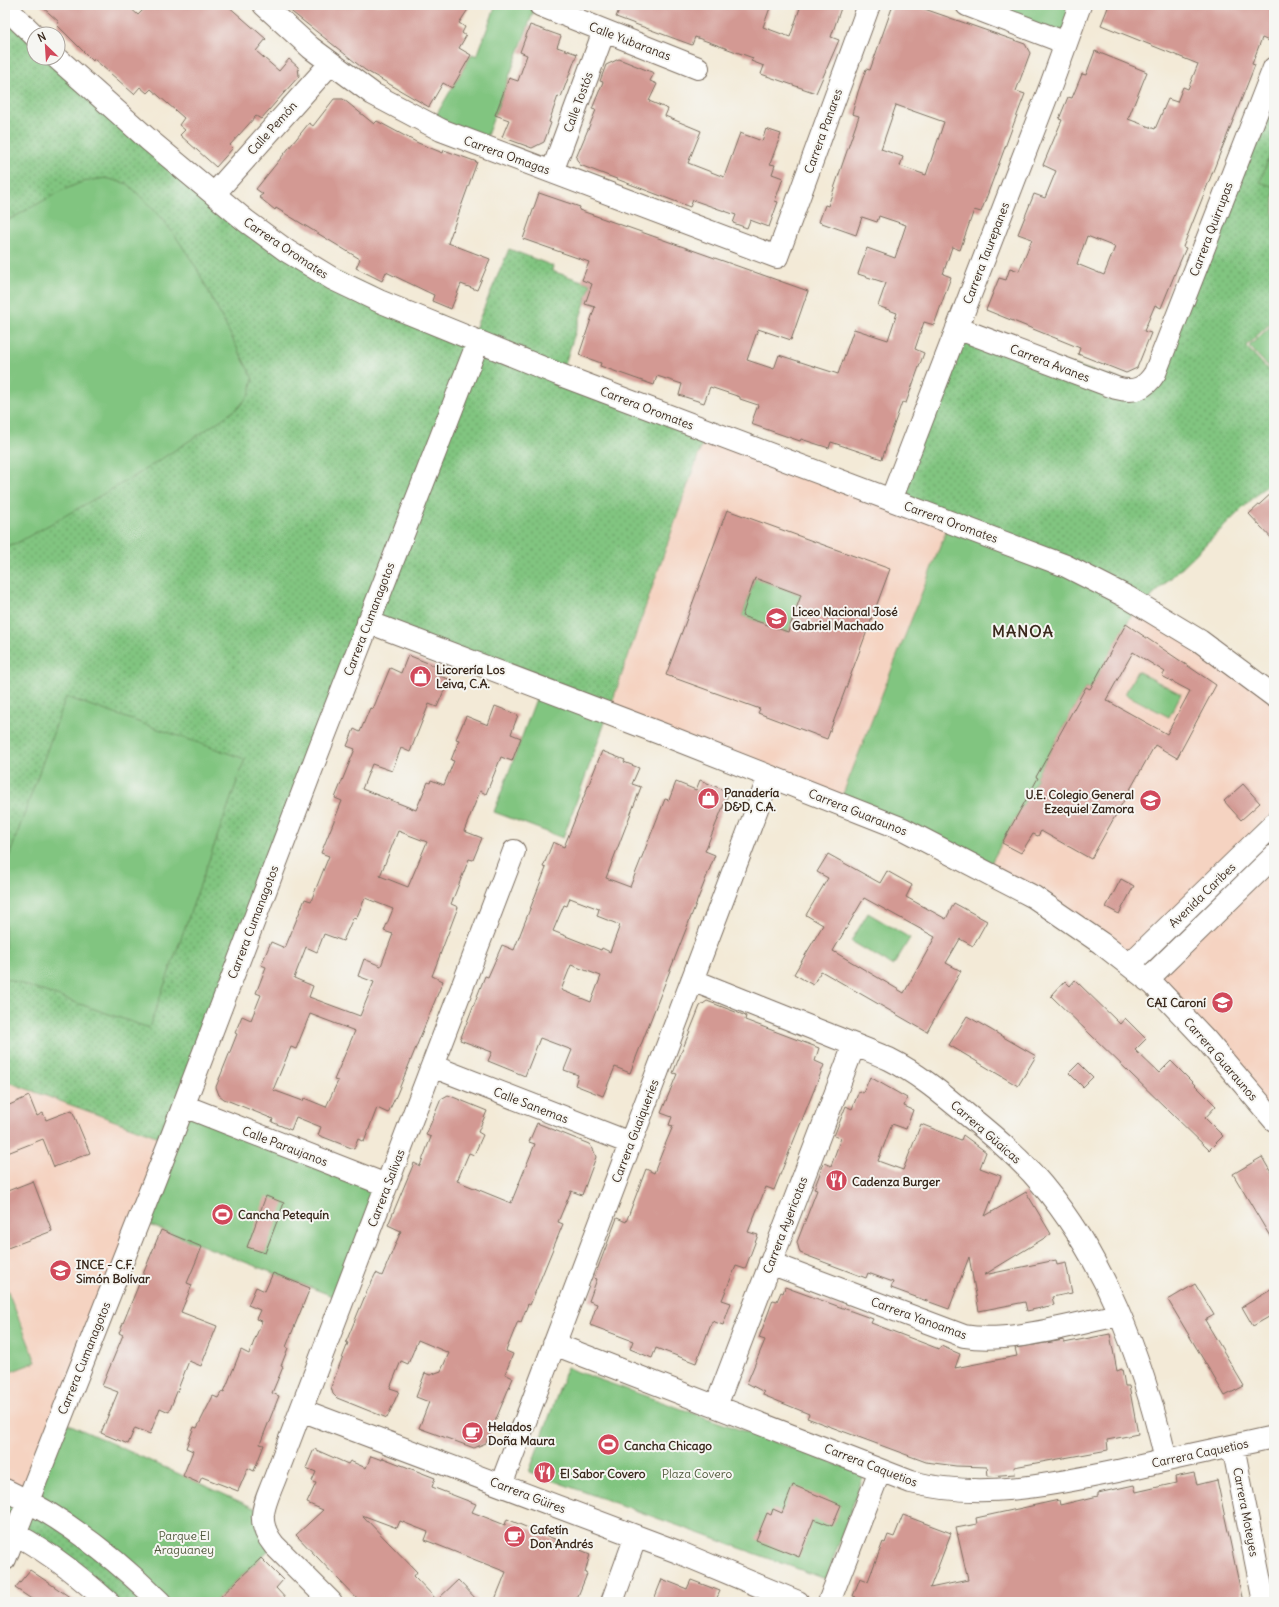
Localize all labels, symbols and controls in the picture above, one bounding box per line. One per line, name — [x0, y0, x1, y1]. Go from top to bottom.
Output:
street label: Calle Yubaranas — [587, 18, 673, 64]
north arrow — [26, 26, 66, 66]
text: N — [35, 29, 48, 45]
street label: Calle Tostós — [560, 70, 596, 134]
street label: Carrera Panares — [801, 87, 845, 175]
street label: Calle Pemón — [244, 98, 300, 158]
street label: Carrera Omagas — [462, 132, 552, 178]
street label: Carrera Quirrupas — [1186, 180, 1236, 278]
street label: Carrera Taurepanes — [960, 200, 1012, 306]
street label: Carrera Oromates — [241, 214, 331, 282]
street label: Carrera Avanes — [1008, 341, 1092, 385]
street label: Carrera Oromates — [598, 383, 696, 433]
street label: Carrera Oromates — [902, 498, 1000, 546]
street label: Carrera Cumanagotos — [340, 560, 398, 678]
place label: Liceo Nacional José Gabriel Machado — [792, 604, 898, 633]
school or university icon: Liceo Nacional José Gabriel Machado — [764, 605, 790, 631]
district label: MANOA — [992, 621, 1054, 641]
place label: Licorería Los Leiva, C.A. — [436, 662, 505, 691]
shop icon: Licorería Los Leiva, C.A. — [407, 663, 433, 689]
place label: Panadería D&D, C.A. — [724, 785, 780, 814]
street label: Carrera Guaraunos — [806, 785, 910, 839]
shop icon: Panadería D&D, C.A. — [695, 786, 721, 812]
place label: U.E. Colegio General Ezequiel Zamora — [1026, 787, 1134, 817]
school or university icon: U.E. Colegio General Ezequiel Zamora — [1137, 788, 1163, 814]
street label: Avenida Caribes — [1165, 859, 1239, 931]
street label: Carrera Cumanagotos — [224, 863, 282, 981]
school or university icon: CAI Caroní — [1209, 989, 1235, 1015]
place label: CAI Caroní — [1146, 995, 1206, 1010]
street label: Carrera Guaraunos — [1181, 1014, 1261, 1104]
street label: Carrera Guaiqueríes — [608, 1077, 662, 1185]
street label: Calle Sanemas — [491, 1084, 571, 1126]
street label: Carrera Güaicas — [948, 1097, 1024, 1167]
street label: Calle Paraujanos — [240, 1123, 330, 1169]
street label: Carrera Salivas — [364, 1147, 408, 1229]
restaurant icon: Cadenza Burger — [823, 1168, 849, 1194]
street label: Carrera Ayericotas — [760, 1174, 810, 1276]
place label: Cadenza Burger — [852, 1174, 940, 1190]
sports icon: Cancha Petequín — [210, 1201, 236, 1227]
place label: Cancha Petequín — [238, 1207, 329, 1223]
place label: INCE - C.F. Simón Bolívar — [76, 1257, 150, 1286]
school or university icon: INCE - C.F. Simón Bolívar — [47, 1258, 73, 1284]
street label: Carrera Yanoamas — [869, 1294, 969, 1342]
street label: Carrera Cumanagotos — [54, 1299, 114, 1417]
place label: Helados Doña Maura — [488, 1419, 555, 1448]
cafe icon: Helados Doña Maura — [459, 1420, 485, 1446]
sports icon: Cancha Chicago — [595, 1432, 621, 1458]
street label: Carrera Caquetios — [1150, 1435, 1250, 1471]
place label: Cancha Chicago — [624, 1438, 712, 1454]
street label: Carrera Caquetios — [822, 1440, 920, 1490]
restaurant icon: El Sabor Covero — [531, 1460, 557, 1486]
place label: El Sabor Covero — [560, 1466, 646, 1481]
park label: Plaza Covero — [662, 1466, 732, 1481]
street label: Carrera Moteyes — [1230, 1466, 1262, 1558]
street label: Carrera Güires — [488, 1474, 568, 1516]
place label: Cafetín Don Andrés — [530, 1522, 594, 1551]
cafe icon: Cafetín Don Andrés — [502, 1523, 528, 1549]
park label: Parque El Araguaney — [154, 1528, 214, 1557]

